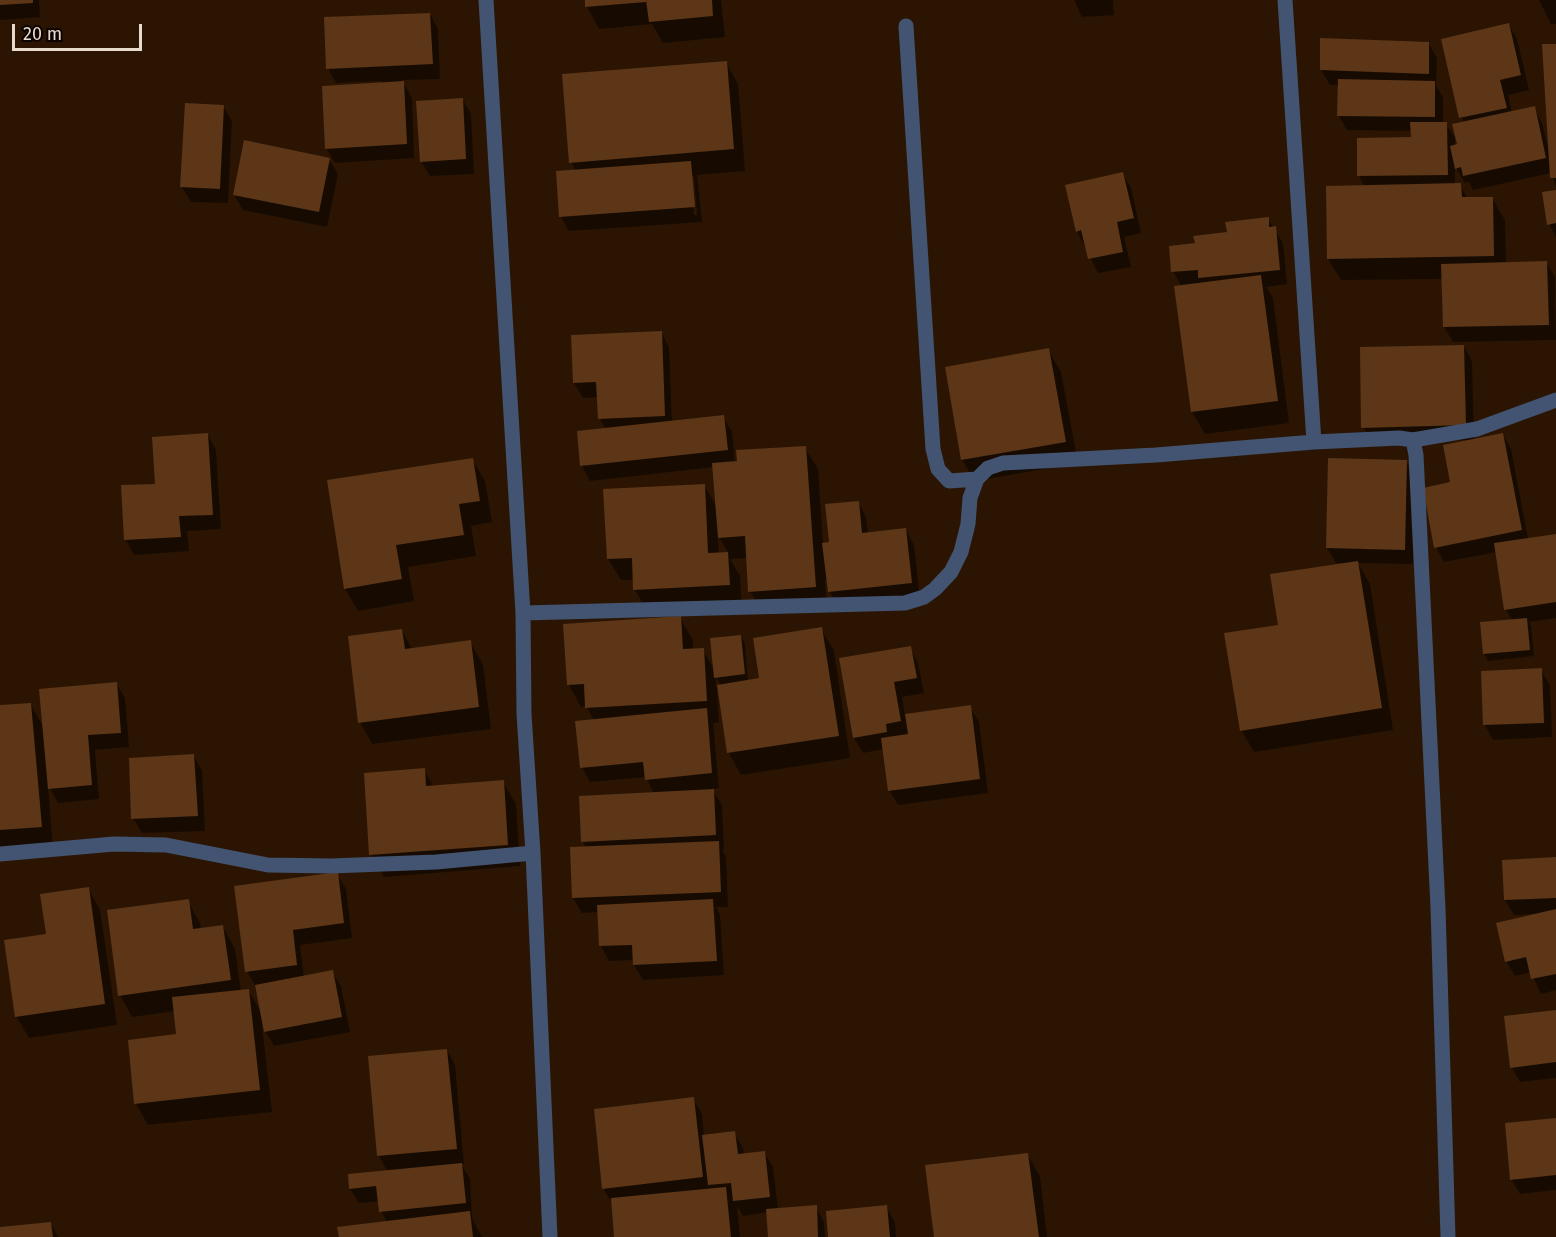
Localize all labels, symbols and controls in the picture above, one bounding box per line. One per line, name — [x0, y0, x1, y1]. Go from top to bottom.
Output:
scale bar — [15, 12, 146, 50]
text: 20 m — [23, 23, 62, 45]

